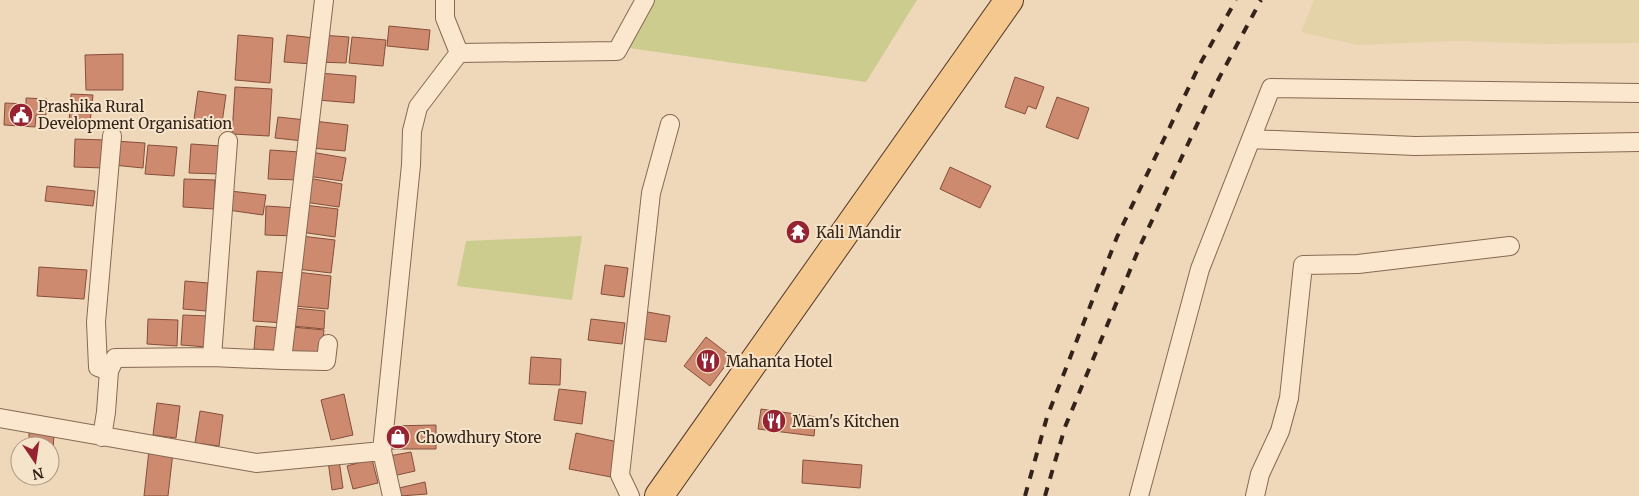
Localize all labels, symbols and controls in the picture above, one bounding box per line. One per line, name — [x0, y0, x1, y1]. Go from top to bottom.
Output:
place label: Prashika Rural Development Organisation — [38, 97, 232, 133]
public building icon: Prashika Rural Development Organisation — [8, 102, 34, 128]
temple icon: Kali Mandir — [785, 219, 811, 245]
place label: Kali Mandir — [816, 223, 902, 242]
restaurant icon: Mahanta Hotel — [695, 348, 721, 374]
place label: Mahanta Hotel — [726, 352, 833, 371]
restaurant icon: Mam's Kitchen — [761, 408, 787, 434]
place label: Mam's Kitchen — [792, 412, 899, 431]
shop icon: Chowdhury Store — [385, 424, 411, 450]
place label: Chowdhury Store — [416, 428, 542, 447]
north arrow — [10, 436, 60, 486]
text: N — [31, 464, 45, 484]

